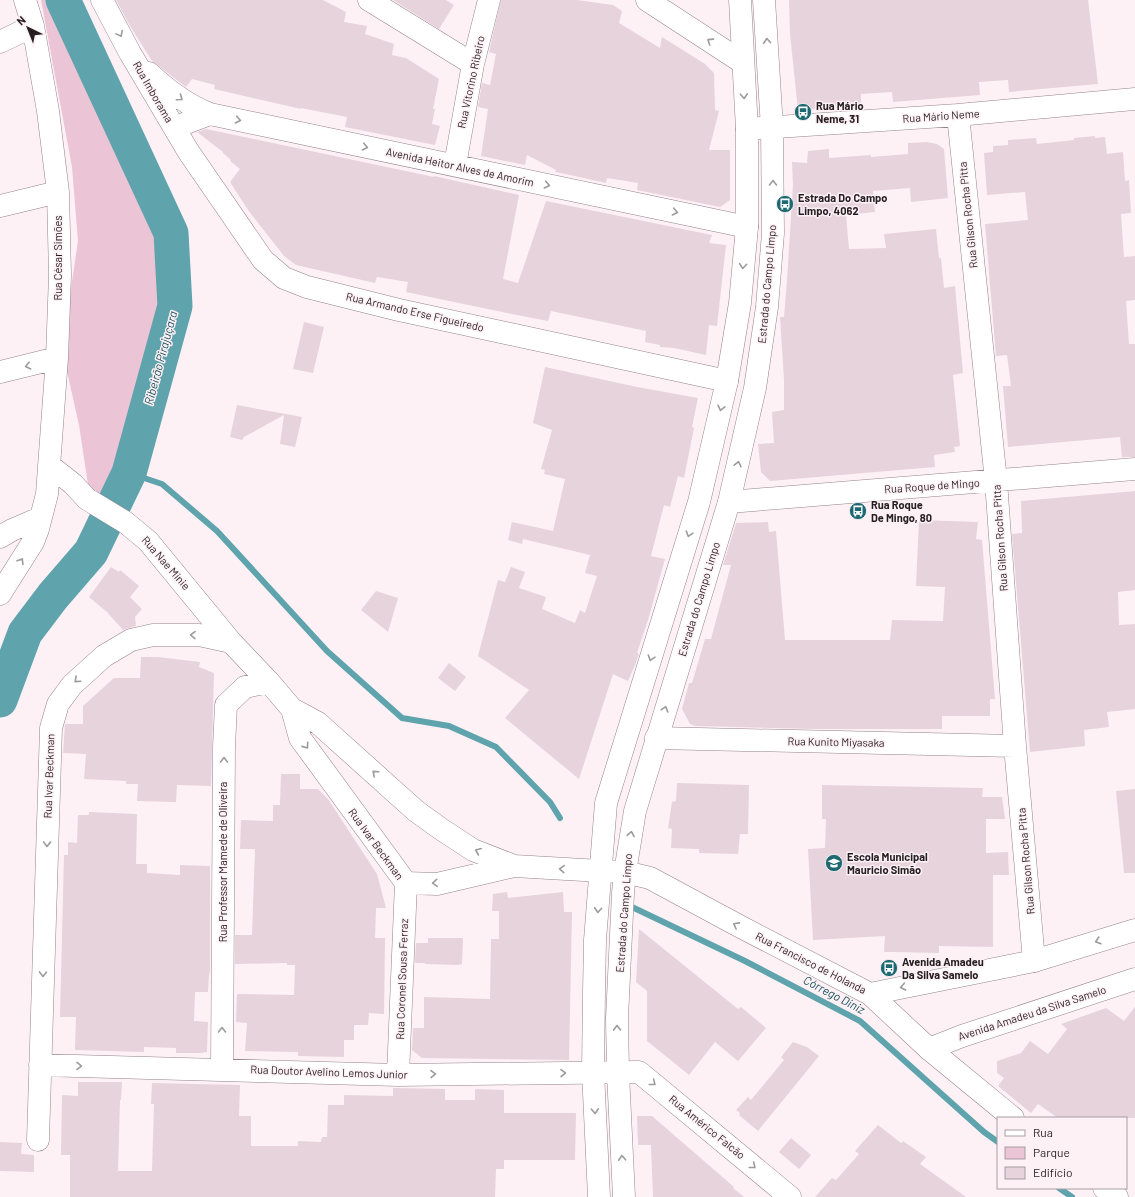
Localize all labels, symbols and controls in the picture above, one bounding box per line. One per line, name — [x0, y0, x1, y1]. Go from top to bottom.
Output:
north arrow — [8, 8, 48, 48]
text: N — [14, 13, 28, 28]
one-way arrow — [116, 30, 123, 38]
street label: Rua Vitorino Ribeiro — [454, 34, 487, 129]
one-way arrow — [763, 38, 772, 44]
one-way arrow — [707, 39, 714, 46]
street label: Rua Imborama — [131, 59, 176, 125]
one-way arrow — [176, 93, 183, 101]
one-way arrow — [740, 93, 749, 99]
place label: Rua Mário Neme, 31 — [816, 99, 864, 125]
bus stop icon: Rua Mário Neme, 31 — [793, 102, 813, 122]
street label: Rua Mário Neme — [902, 106, 980, 125]
one-way arrow — [235, 116, 241, 124]
one-way arrow — [362, 143, 369, 151]
street label: Avenida Heitor Alves de Amorim — [385, 144, 535, 189]
street label: Rua Gilson Rocha Pitta — [955, 161, 980, 269]
one-way arrow — [544, 180, 551, 189]
one-way arrow — [769, 180, 777, 186]
place label: Estrada Do Campo Limpo, 4062 — [798, 191, 887, 217]
bus stop icon: Estrada Do Campo Limpo, 4062 — [775, 194, 795, 214]
one-way arrow — [672, 207, 678, 215]
street label: Rua César Simões — [51, 215, 64, 301]
street label: Estrada do Campo Limpo — [755, 224, 778, 344]
one-way arrow — [739, 263, 748, 269]
street label: Rua Armando Erse Figueiredo — [345, 289, 485, 334]
water label: Ribeirão Pirajuçara — [141, 309, 179, 406]
one-way arrow — [25, 361, 32, 369]
one-way arrow — [717, 405, 725, 411]
one-way arrow — [733, 460, 741, 467]
street label: Rua Roque de Mingo — [884, 476, 980, 495]
street label: Rua Gilson Rocha Pitta — [989, 484, 1010, 592]
place label: Rua Roque De Mingo, 80 — [871, 498, 932, 524]
bus stop icon: Rua Roque De Mingo, 80 — [848, 501, 868, 521]
one-way arrow — [685, 530, 694, 537]
street label: Rua Nae Minie — [140, 533, 193, 592]
street label: Estrada do Campo Limpo — [675, 540, 722, 658]
one-way arrow — [16, 558, 24, 565]
one-way arrow — [190, 631, 196, 639]
one-way arrow — [647, 654, 656, 661]
one-way arrow — [75, 675, 82, 682]
one-way arrow — [660, 705, 669, 712]
street label: Rua Ivar Beckman — [41, 733, 56, 819]
street label: Rua Kunito Miyasaka — [787, 734, 885, 749]
one-way arrow — [301, 741, 308, 748]
one-way arrow — [220, 757, 228, 763]
one-way arrow — [372, 771, 379, 778]
street label: Rua Professor Mamede de Oliveira — [216, 782, 229, 942]
street label: Rua Ivar Beckman — [346, 806, 407, 882]
street label: Rua Gilson Rocha Pitta — [1014, 807, 1037, 915]
one-way arrow — [626, 831, 635, 837]
one-way arrow — [42, 841, 51, 847]
one-way arrow — [475, 848, 482, 856]
place label: Escola Municipal Mauricio Simão — [847, 850, 928, 876]
street label: Estrada do Campo Limpo — [613, 853, 634, 973]
school or university icon: Escola Municipal Mauricio Simão — [824, 853, 844, 873]
one-way arrow — [559, 864, 565, 873]
one-way arrow — [432, 879, 438, 888]
one-way arrow — [593, 907, 602, 913]
street label: Rua Coronel Sousa Ferraz — [393, 918, 410, 1040]
one-way arrow — [733, 922, 740, 929]
street label: Rua Francisco de Holanda — [754, 929, 869, 996]
one-way arrow — [1094, 936, 1101, 945]
place label: Avenida Amadeu Da Silva Samelo — [902, 955, 984, 981]
bus stop icon: Avenida Amadeu Da Silva Samelo — [879, 958, 899, 978]
one-way arrow — [39, 971, 47, 977]
water label: Córrego Diniz — [801, 972, 868, 1017]
one-way arrow — [900, 982, 906, 991]
street label: Avenida Amadeu da Silva Samelo — [956, 982, 1108, 1043]
one-way arrow — [613, 1025, 621, 1031]
one-way arrow — [218, 1027, 226, 1033]
one-way arrow — [76, 1062, 82, 1070]
street label: Rua Doutor Avelino Lemos Junior — [250, 1062, 408, 1081]
one-way arrow — [560, 1069, 566, 1077]
one-way arrow — [430, 1070, 436, 1078]
one-way arrow — [648, 1079, 655, 1086]
street label: Rua Américo Falcão — [667, 1092, 748, 1161]
one-way arrow — [591, 1108, 599, 1114]
legend — [997, 1117, 1127, 1189]
text: Rua — [1033, 1125, 1053, 1139]
text: Parque — [1033, 1145, 1070, 1159]
one-way arrow — [618, 1155, 627, 1161]
one-way arrow — [749, 1161, 756, 1168]
text: Edifício — [1033, 1165, 1073, 1179]

